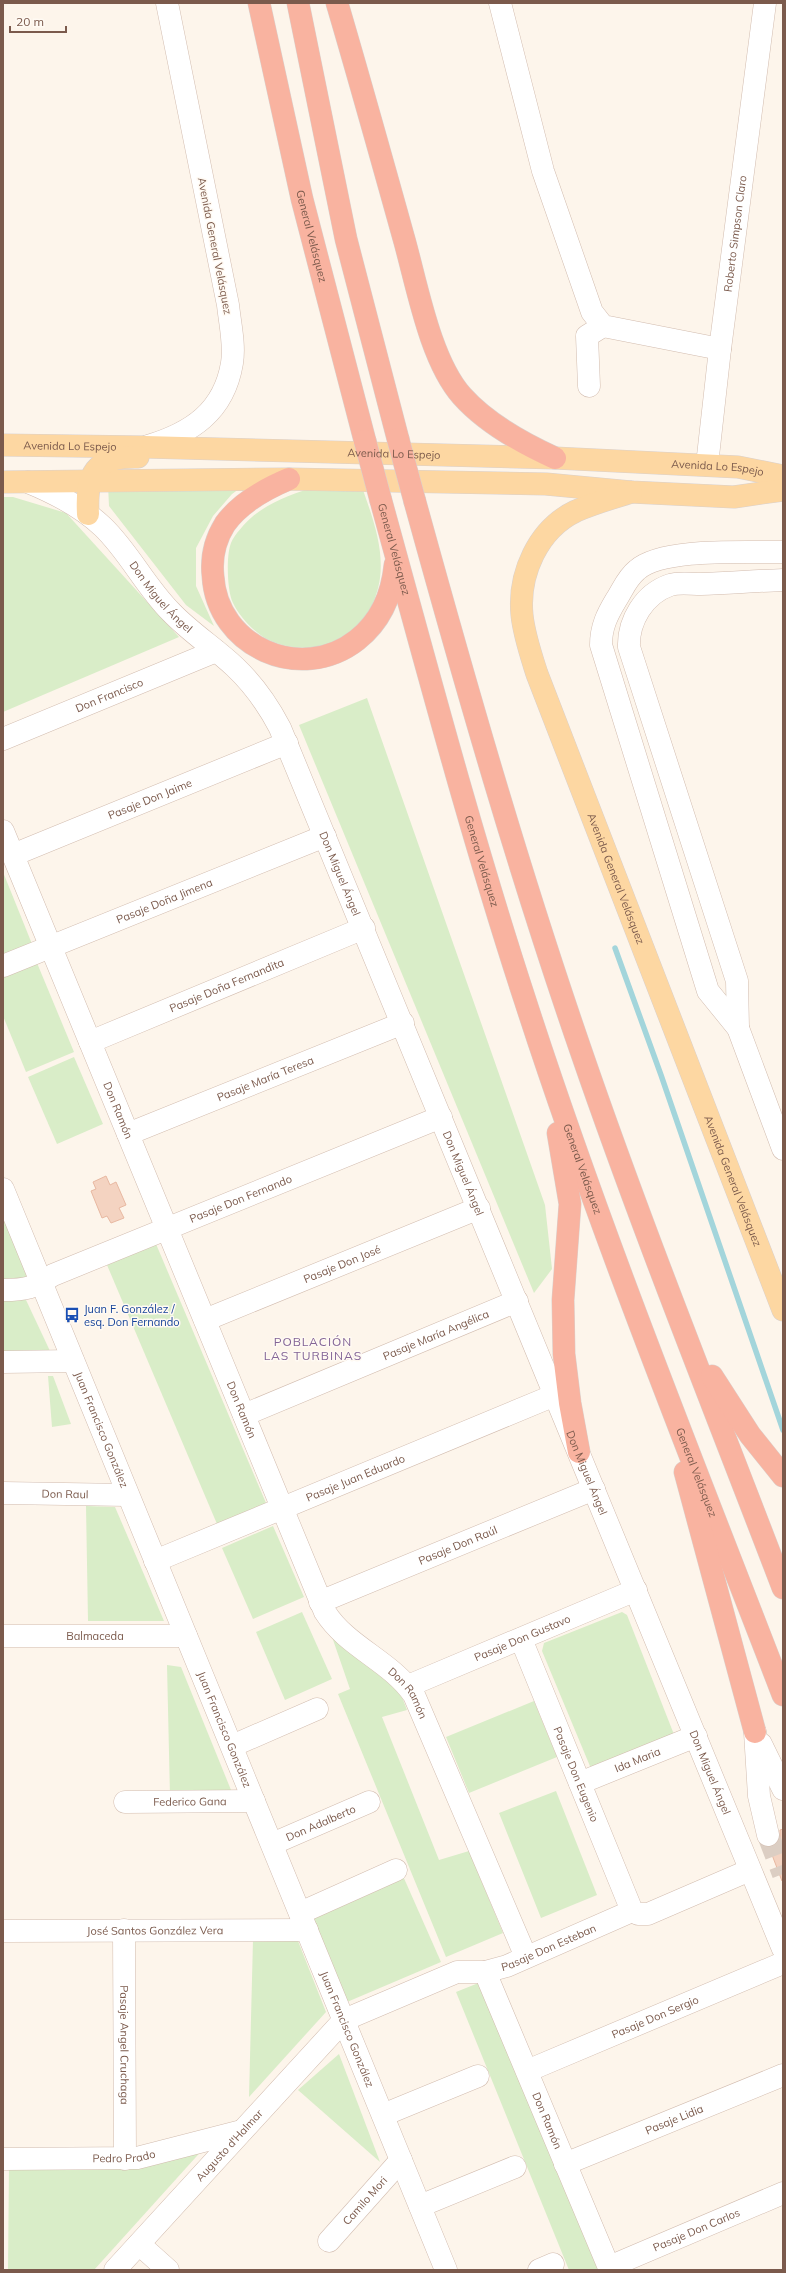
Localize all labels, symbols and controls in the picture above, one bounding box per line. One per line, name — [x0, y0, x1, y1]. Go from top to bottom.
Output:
scale bar — [10, 8, 66, 34]
text: 20 m — [16, 14, 44, 29]
street label: Roberto Simpson Claro — [720, 175, 750, 293]
street label: Avenida General Velásquez — [195, 176, 235, 316]
street label: General Velásquez — [293, 189, 330, 284]
street label: Avenida Lo Espejo — [23, 438, 117, 454]
street label: Avenida Lo Espejo — [347, 445, 441, 462]
street label: Avenida Lo Espejo — [671, 457, 765, 479]
street label: General Velásquez — [375, 502, 414, 597]
street label: Don Miguel Ángel — [126, 558, 195, 636]
street label: Don Francisco — [73, 675, 145, 715]
street label: Pasaje Don Jaime — [106, 776, 194, 822]
street label: Avenida General Velásquez — [584, 811, 648, 947]
street label: General Velásquez — [462, 814, 502, 909]
street label: Don Miguel Ángel — [316, 829, 364, 918]
street label: Pasaje Doña Jimena — [114, 875, 214, 927]
street label: Pasaje Doña Fernandita — [167, 955, 286, 1015]
street label: Pasaje María Teresa — [215, 1053, 316, 1104]
street label: Don Ramón — [100, 1080, 136, 1141]
street label: Avenida General Velásquez — [701, 1113, 765, 1249]
street label: General Velásquez — [560, 1122, 605, 1216]
street label: Don Miguel Ángel — [440, 1129, 487, 1218]
street label: Pasaje Don Fernando — [187, 1171, 294, 1226]
street label: Pasaje Don José — [301, 1242, 383, 1286]
place label: Juan F. González / esq. Don Fernando — [84, 1302, 180, 1329]
bus stop icon: Juan F. González / esq. Don Fernando — [63, 1306, 81, 1324]
street label: Pasaje María Angélica — [381, 1306, 491, 1363]
district label: POBLACIÓN LAS TURBINAS — [264, 1334, 362, 1363]
street label: Juan Francisco González — [72, 1369, 132, 1490]
street label: Don Ramón — [224, 1379, 260, 1440]
street label: General Velásquez — [673, 1426, 720, 1519]
street label: Don Miguel Ángel — [563, 1428, 610, 1517]
street label: Pasaje Juan Eduardo — [304, 1451, 407, 1505]
street label: Don Raul — [41, 1487, 89, 1501]
street label: Pasaje Don Raúl — [416, 1523, 499, 1568]
street label: Pasaje Don Gustavo — [472, 1611, 573, 1664]
street label: Balmaceda — [66, 1629, 124, 1643]
street label: Don Ramón — [385, 1664, 430, 1721]
street label: Juan Francisco González — [194, 1669, 255, 1790]
street label: Pasaje Don Eugenio — [550, 1724, 602, 1824]
street label: Don Miguel Ángel — [687, 1728, 734, 1817]
street label: Ida Maria — [612, 1744, 662, 1775]
street label: Federico Gana — [153, 1794, 227, 1809]
street label: Don Adalberto — [284, 1802, 358, 1844]
street label: Pasaje Don Esteban — [500, 1921, 598, 1974]
street label: José Santos González Vera — [87, 1923, 223, 1938]
street label: Juan Francisco González — [317, 1969, 377, 2090]
street label: Pasaje Angel Cruchaga — [117, 1985, 132, 2105]
street label: Pasaje Don Sergio — [609, 1992, 701, 2042]
street label: Don Ramón — [529, 2090, 565, 2151]
street label: Pasaje Lidia — [643, 2101, 705, 2138]
street label: Augusto d'Halmar — [193, 2106, 266, 2184]
street label: Pedro Prado — [92, 2147, 157, 2165]
street label: Camilo Mori — [340, 2173, 390, 2228]
street label: Pasaje Don Carlos — [651, 2205, 742, 2255]

